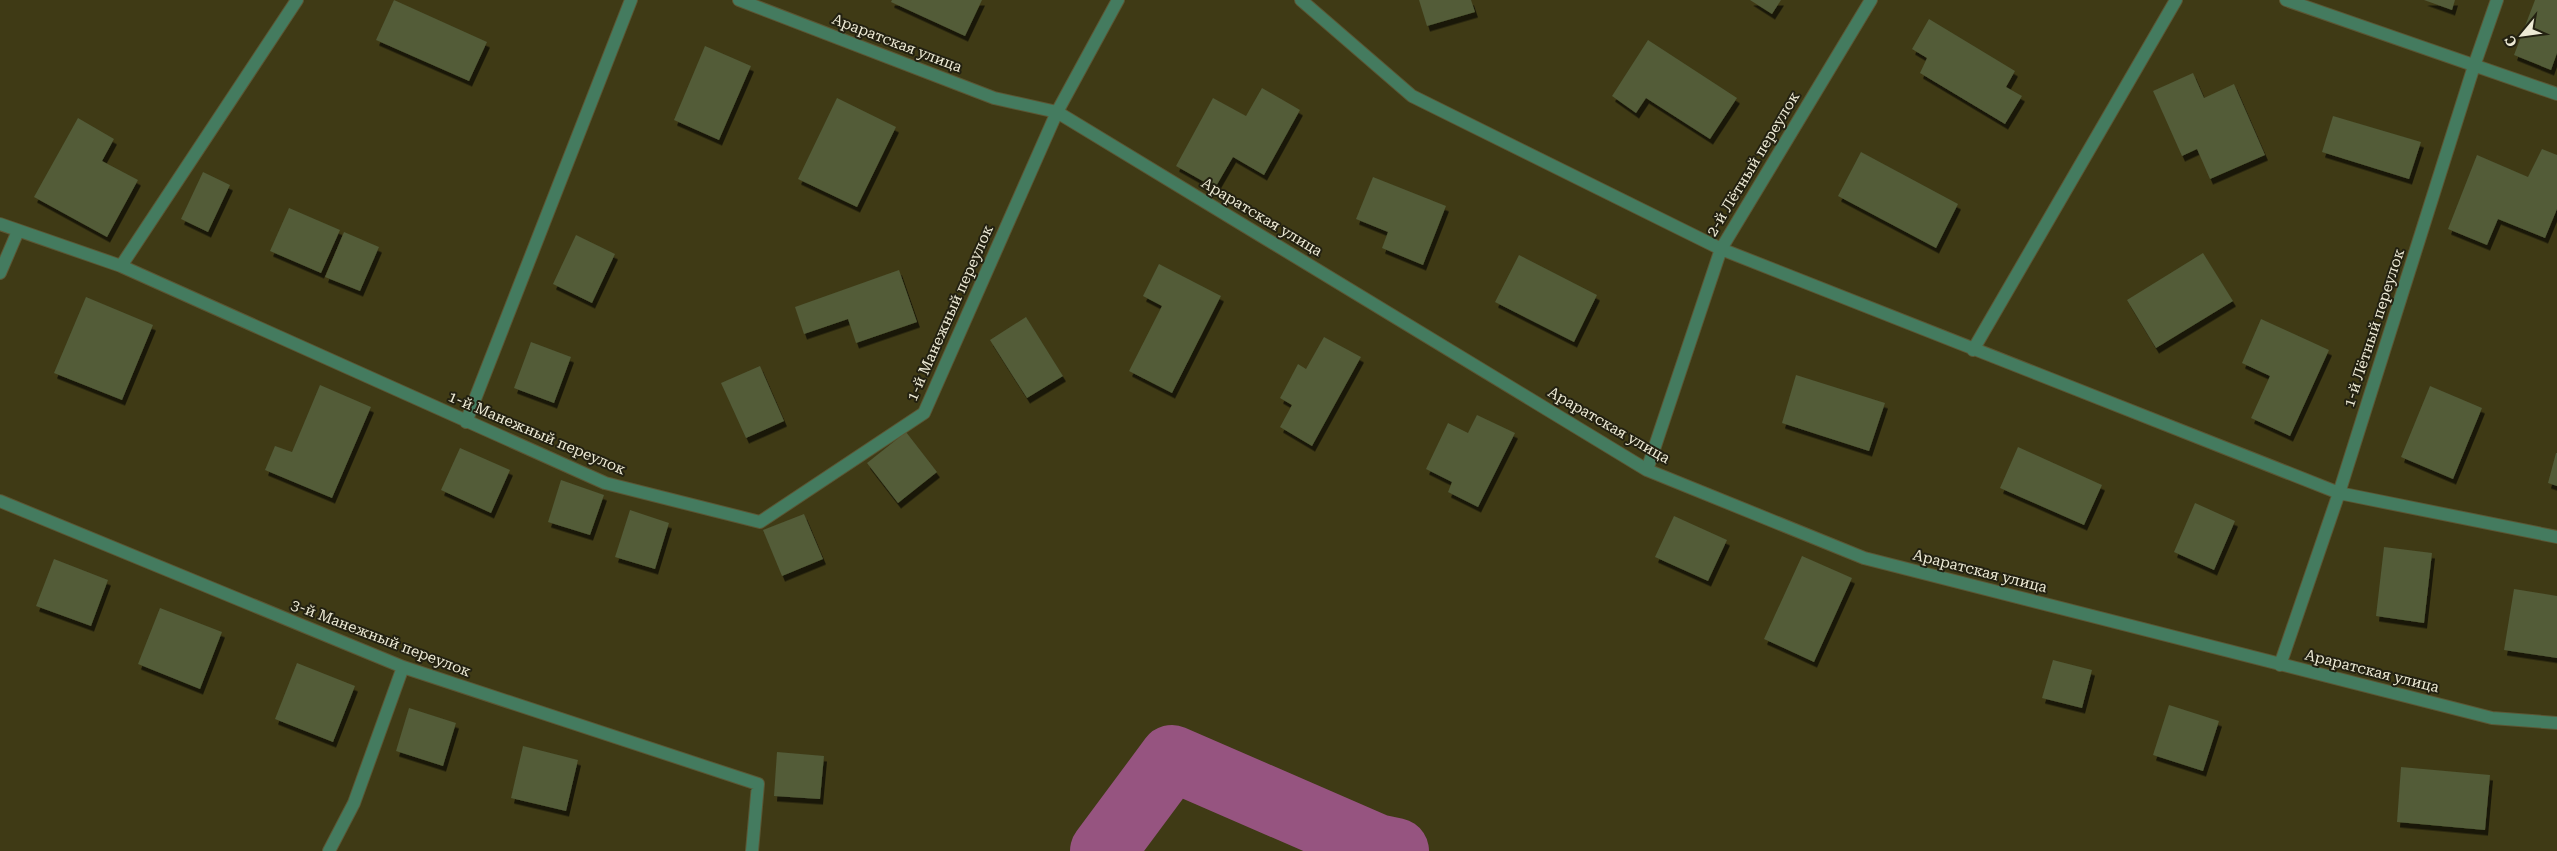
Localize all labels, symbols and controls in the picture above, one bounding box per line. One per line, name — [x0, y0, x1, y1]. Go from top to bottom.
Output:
street label: Араратская улица — [829, 10, 965, 76]
north arrow — [2497, 10, 2547, 60]
text: С — [2501, 33, 2520, 49]
street label: 2-й Лётный переулок — [1703, 88, 1804, 240]
street label: Араратская улица — [1198, 174, 1326, 260]
street label: 1-й Манежный переулок — [903, 222, 997, 404]
street label: 1-й Лётный переулок — [2340, 246, 2408, 410]
street label: Араратская улица — [1545, 383, 1673, 467]
street label: 1-й Манежный переулок — [446, 387, 629, 479]
street label: Араратская улица — [1911, 546, 2049, 596]
street label: 3-й Манежный переулок — [289, 595, 474, 681]
street label: Араратская улица — [2303, 646, 2441, 696]

